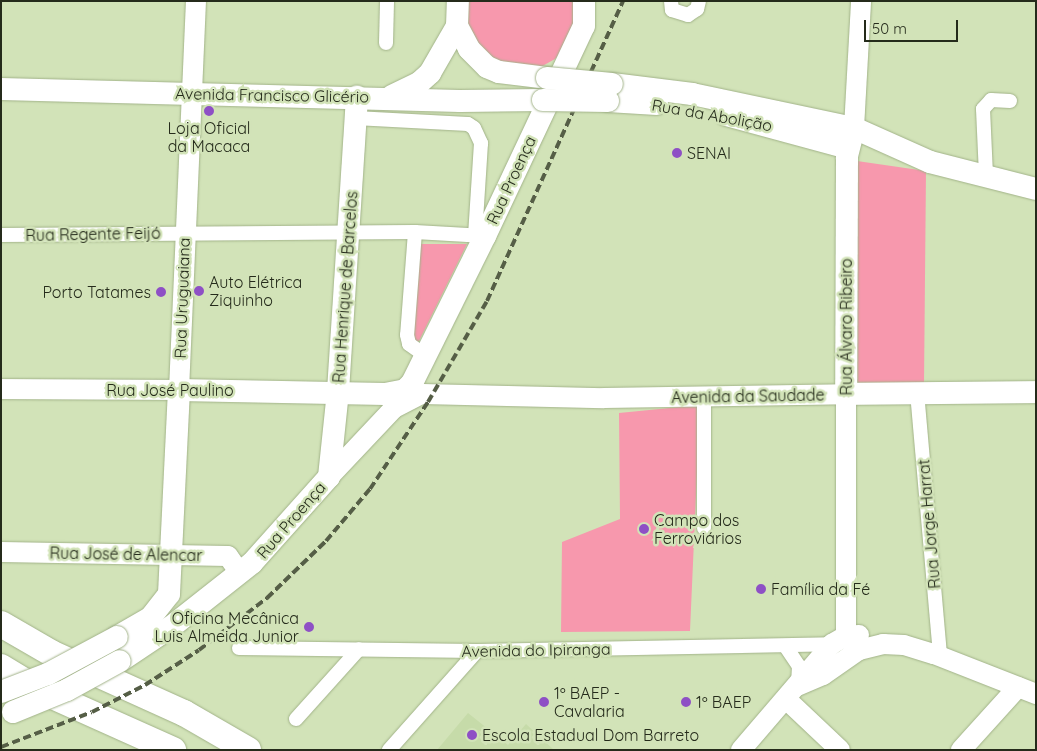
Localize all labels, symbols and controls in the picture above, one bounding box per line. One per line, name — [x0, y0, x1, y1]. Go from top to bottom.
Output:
scale bar — [867, 10, 961, 42]
text: 50 m — [872, 19, 907, 38]
street label: Avenida Francisco Glicério — [175, 84, 369, 106]
street label: Rua da Abolição — [650, 95, 774, 135]
marker: Loja Oficial da Macaca — [203, 105, 215, 117]
place label: Loja Oficial da Macaca — [167, 118, 251, 156]
street label: Rua Proença — [482, 133, 540, 227]
place label: SENAI — [687, 143, 731, 163]
marker: SENAI — [671, 147, 683, 159]
street label: Rua Henrique de Barcelos — [329, 190, 361, 384]
street label: Rua Regente Feijó — [25, 223, 161, 245]
street label: Rua Uruguaiana — [170, 237, 194, 359]
street label: Rua Álvaro Ribeiro — [836, 258, 856, 396]
place label: Auto Elétrica Ziquinho — [209, 272, 302, 310]
place label: Porto Tatames — [42, 282, 151, 302]
marker: Auto Elétrica Ziquinho — [193, 285, 205, 297]
marker: Porto Tatames — [155, 286, 167, 298]
street label: Rua José Paulino — [106, 380, 234, 400]
street label: Avenida da Saudade — [671, 385, 825, 407]
street label: Rua Jorge Harrat — [914, 458, 944, 590]
street label: Rua Proença — [253, 478, 329, 562]
place label: Campo dos Ferroviários — [654, 510, 742, 548]
marker: Campo dos Ferroviários — [638, 523, 650, 535]
street label: Rua José de Alencar — [49, 543, 203, 565]
place label: Família da Fé — [771, 579, 870, 599]
marker: Família da Fé — [755, 583, 767, 595]
place label: Oficina Mecânica Luis Almeida Junior — [154, 608, 299, 646]
marker: Oficina Mecânica Luis Almeida Junior — [303, 621, 315, 633]
street label: Avenida do Ipiranga — [461, 639, 611, 661]
place label: 1º BAEP - Cavalaria — [554, 683, 625, 721]
place label: 1º BAEP — [696, 692, 751, 712]
marker: 1º BAEP - Cavalaria — [538, 696, 550, 708]
marker: 1º BAEP — [680, 696, 692, 708]
place label: Escola Estadual Dom Barreto — [482, 725, 699, 745]
marker: Escola Estadual Dom Barreto — [466, 729, 478, 741]

